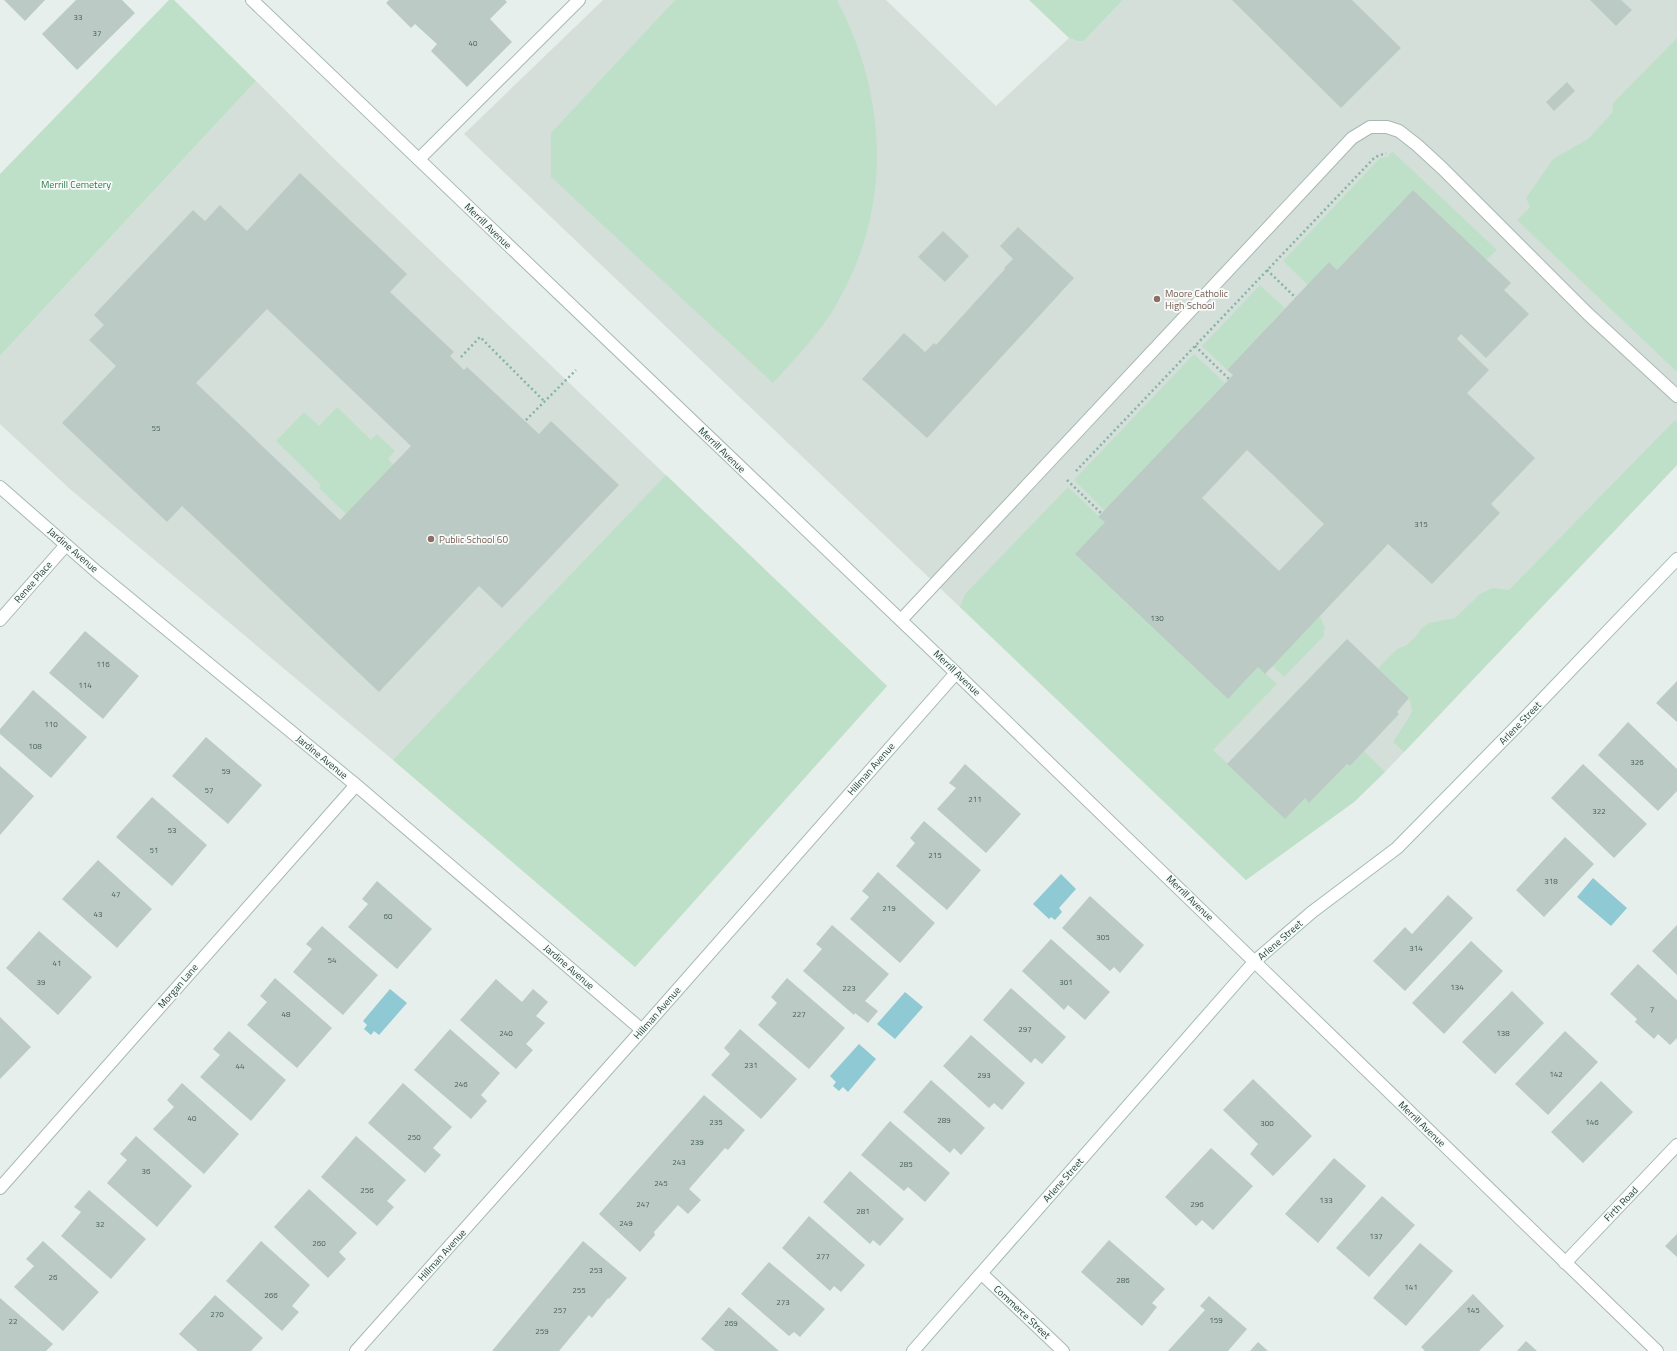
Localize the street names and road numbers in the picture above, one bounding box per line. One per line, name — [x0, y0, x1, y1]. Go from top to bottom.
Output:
street label: Merrill Avenue — [461, 200, 515, 252]
street label: Merrill Avenue — [695, 424, 749, 476]
street label: Jardine Avenue — [44, 524, 102, 576]
street label: Renee Place — [10, 558, 56, 606]
street label: Merrill Avenue — [930, 647, 984, 699]
street label: Arlene Street — [1495, 698, 1545, 748]
street label: Jardine Avenue — [293, 731, 351, 783]
street label: Hillman Avenue — [844, 739, 898, 799]
street label: Merrill Avenue — [1163, 872, 1217, 924]
street label: Arlene Street — [1254, 916, 1306, 964]
street label: Jardine Avenue — [540, 941, 598, 993]
street label: Morgan Lane — [154, 960, 202, 1012]
street label: Hillman Avenue — [630, 983, 684, 1043]
street label: Merrill Avenue — [1395, 1098, 1449, 1150]
street label: Arlene Street — [1039, 1154, 1087, 1206]
street label: Firth Road — [1600, 1183, 1642, 1225]
street label: Hillman Avenue — [414, 1226, 470, 1284]
street label: Commerce Street — [990, 1282, 1054, 1343]

